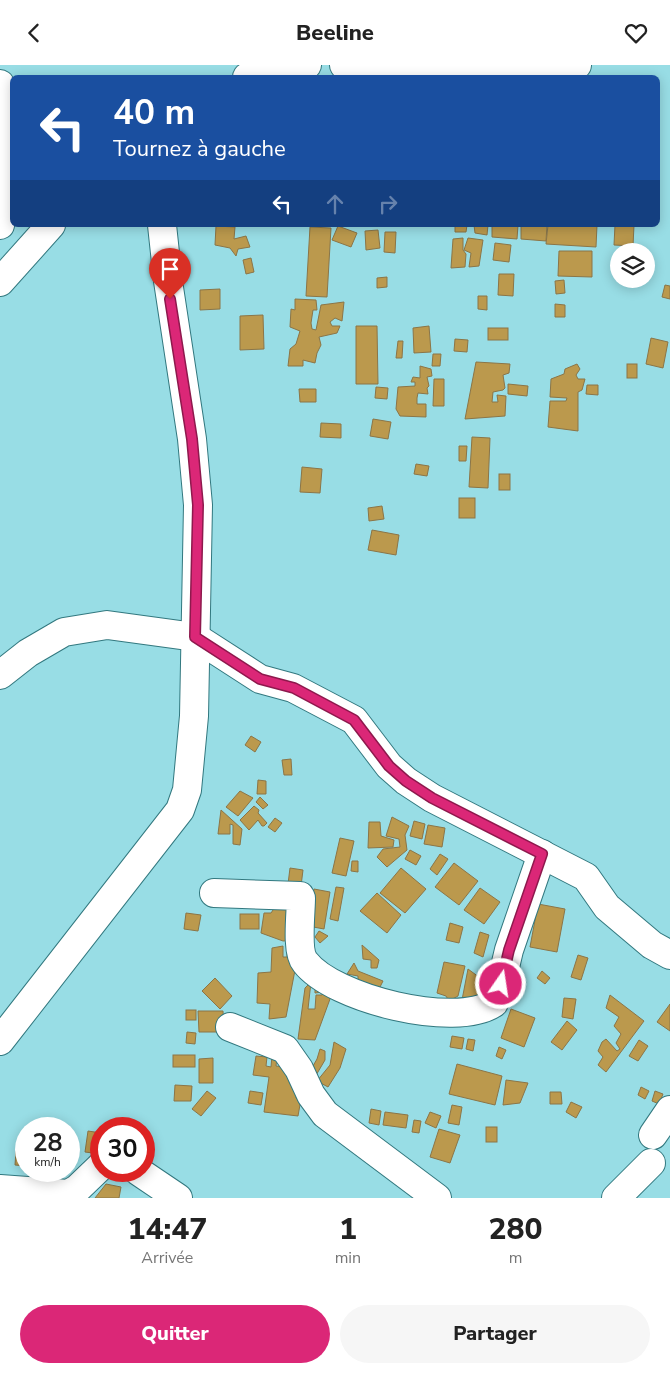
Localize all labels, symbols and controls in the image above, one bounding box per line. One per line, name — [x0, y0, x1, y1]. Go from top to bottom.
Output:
text: Beeline — [296, 18, 374, 48]
icon: back — [20, 19, 48, 47]
icon: heart — [622, 19, 650, 47]
text: 40 m — [113, 89, 195, 136]
icon: left — [30, 95, 95, 160]
text: Tournez à gauche — [113, 134, 286, 164]
icon: left — [268, 190, 296, 218]
icon: ahead — [321, 190, 349, 218]
icon: right — [374, 190, 402, 218]
map controls — [610, 243, 655, 288]
button: layers — [610, 243, 655, 288]
pin — [149, 248, 191, 299]
icon: arrive — [156, 255, 184, 283]
position arrow — [474, 957, 526, 1009]
speed limit sign: 30 — [90, 1117, 155, 1182]
text: 28 — [32, 1126, 63, 1160]
text: km/h — [34, 1154, 61, 1170]
text: 14:47 — [127, 1209, 207, 1250]
text: 1 — [339, 1209, 357, 1250]
text: 280 — [489, 1209, 543, 1250]
text: Arrivée — [141, 1247, 193, 1269]
text: min — [335, 1247, 361, 1269]
text: m — [509, 1247, 522, 1269]
button: Quitter — [20, 1305, 330, 1363]
button: Partager — [340, 1305, 650, 1363]

